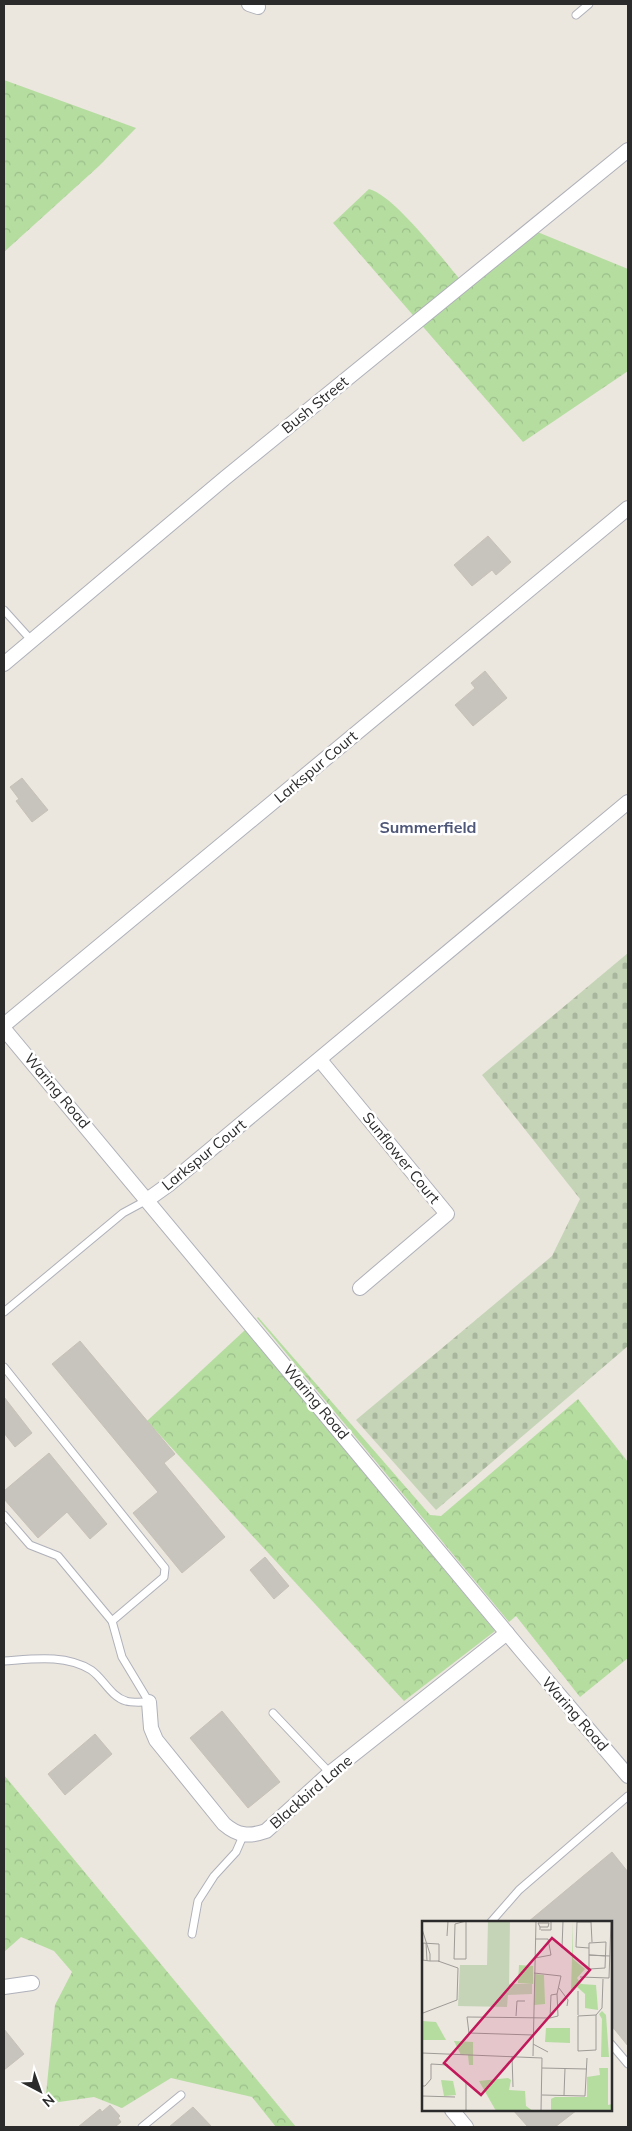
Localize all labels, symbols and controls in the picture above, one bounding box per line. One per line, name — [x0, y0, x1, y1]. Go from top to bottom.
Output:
street label: Bush Street — [277, 372, 352, 437]
street label: Larkspur Court — [270, 726, 361, 807]
district label: Summerfield — [379, 817, 477, 837]
street label: Waring Road — [20, 1049, 94, 1132]
street label: Sunflower Court — [359, 1108, 444, 1207]
street label: Larkspur Court — [158, 1115, 250, 1194]
street label: Waring Road — [279, 1360, 353, 1443]
street label: Waring Road — [538, 1673, 613, 1755]
street label: Blackbird Lane — [266, 1751, 356, 1833]
inset map — [422, 1921, 612, 2111]
north arrow — [15, 2066, 65, 2116]
text: N — [39, 2091, 58, 2111]

